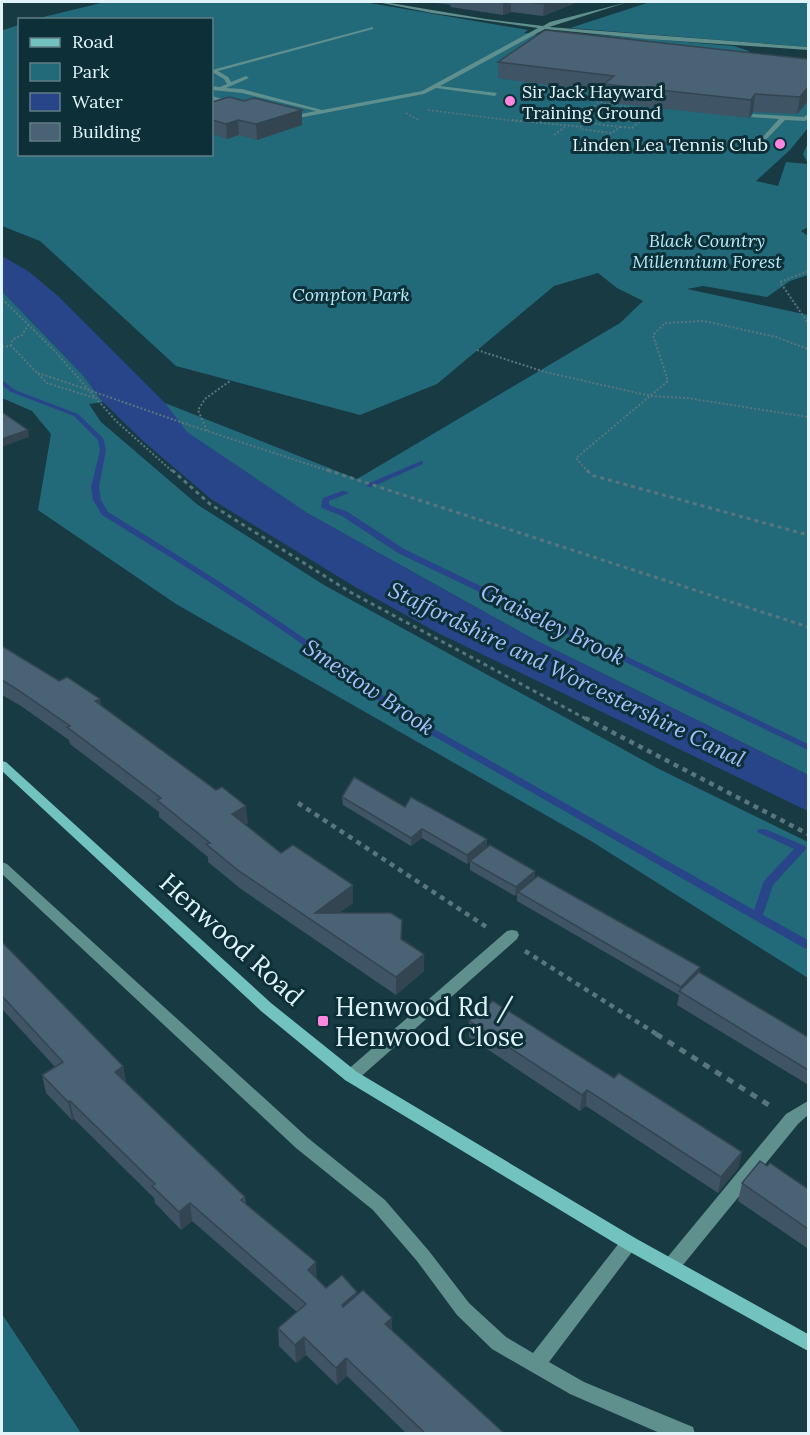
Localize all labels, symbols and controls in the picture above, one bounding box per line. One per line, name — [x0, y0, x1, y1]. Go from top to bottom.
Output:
legend — [18, 18, 213, 156]
text: Road — [72, 30, 114, 53]
text: Park — [72, 60, 110, 83]
place label: Sir Jack Hayward Training Ground — [522, 80, 664, 124]
text: Water — [72, 90, 123, 113]
marker: Sir Jack Hayward Training Ground — [503, 94, 517, 108]
text: Building — [72, 120, 142, 143]
place label: Linden Lea Tennis Club — [572, 133, 768, 156]
marker: Linden Lea Tennis Club — [773, 137, 787, 151]
park label: Black Country Millennium Forest — [632, 229, 782, 273]
park label: Compton Park — [292, 283, 410, 306]
water label: Staffordshire and Worcestershire Canal — [384, 575, 750, 773]
water label: Graiseley Brook — [476, 577, 630, 671]
water label: Smestow Brook — [298, 633, 440, 741]
street label: Henwood Road — [153, 866, 311, 1012]
place label: Henwood Rd / Henwood Close — [335, 990, 524, 1053]
marker: Henwood Rd / Henwood Close — [316, 1014, 330, 1028]

